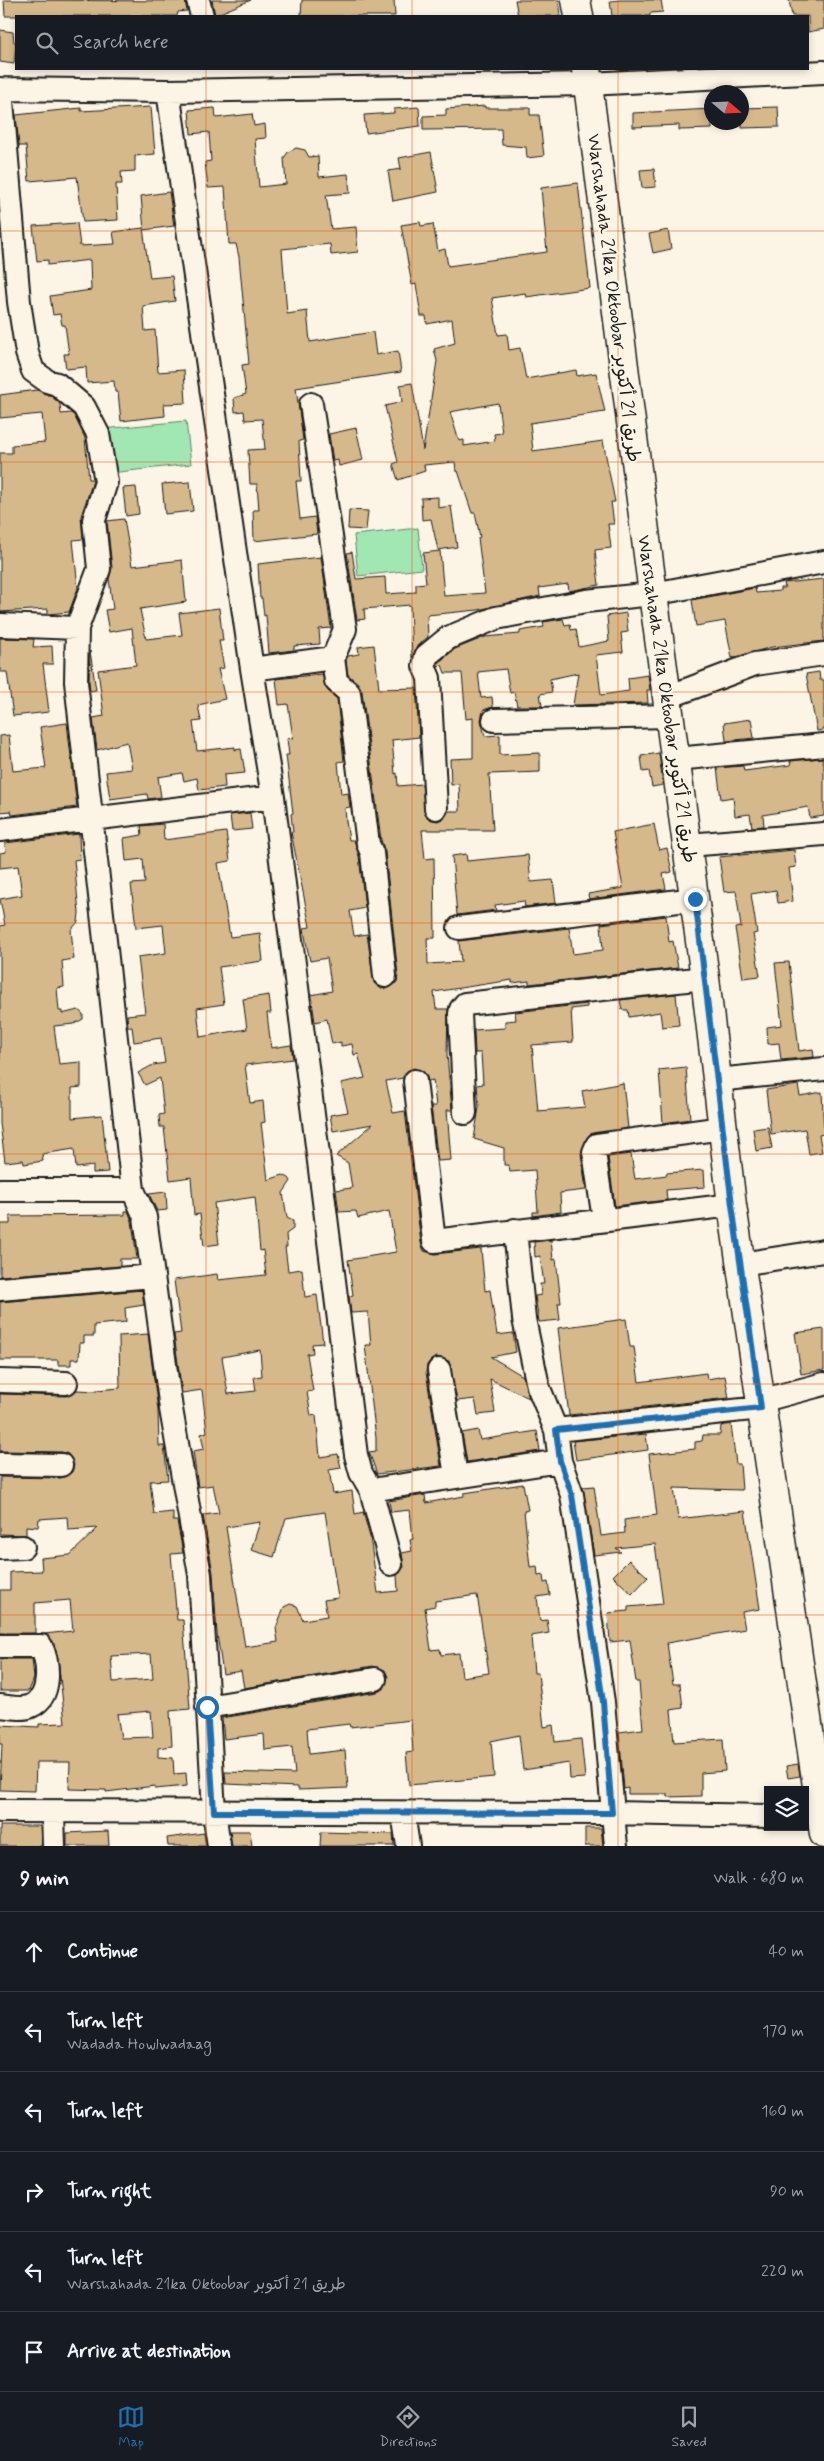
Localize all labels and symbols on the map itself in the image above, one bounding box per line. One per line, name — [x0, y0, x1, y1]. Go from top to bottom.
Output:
north arrow — [704, 85, 749, 130]
street label: Warshahada 21ka Oktoobar طريق 21 أكتوبر — [581, 132, 646, 464]
street label: Warshahada 21ka Oktoobar طريق 21 أكتوبر — [631, 534, 702, 865]
route end — [684, 888, 707, 911]
route start — [196, 1696, 219, 1719]

